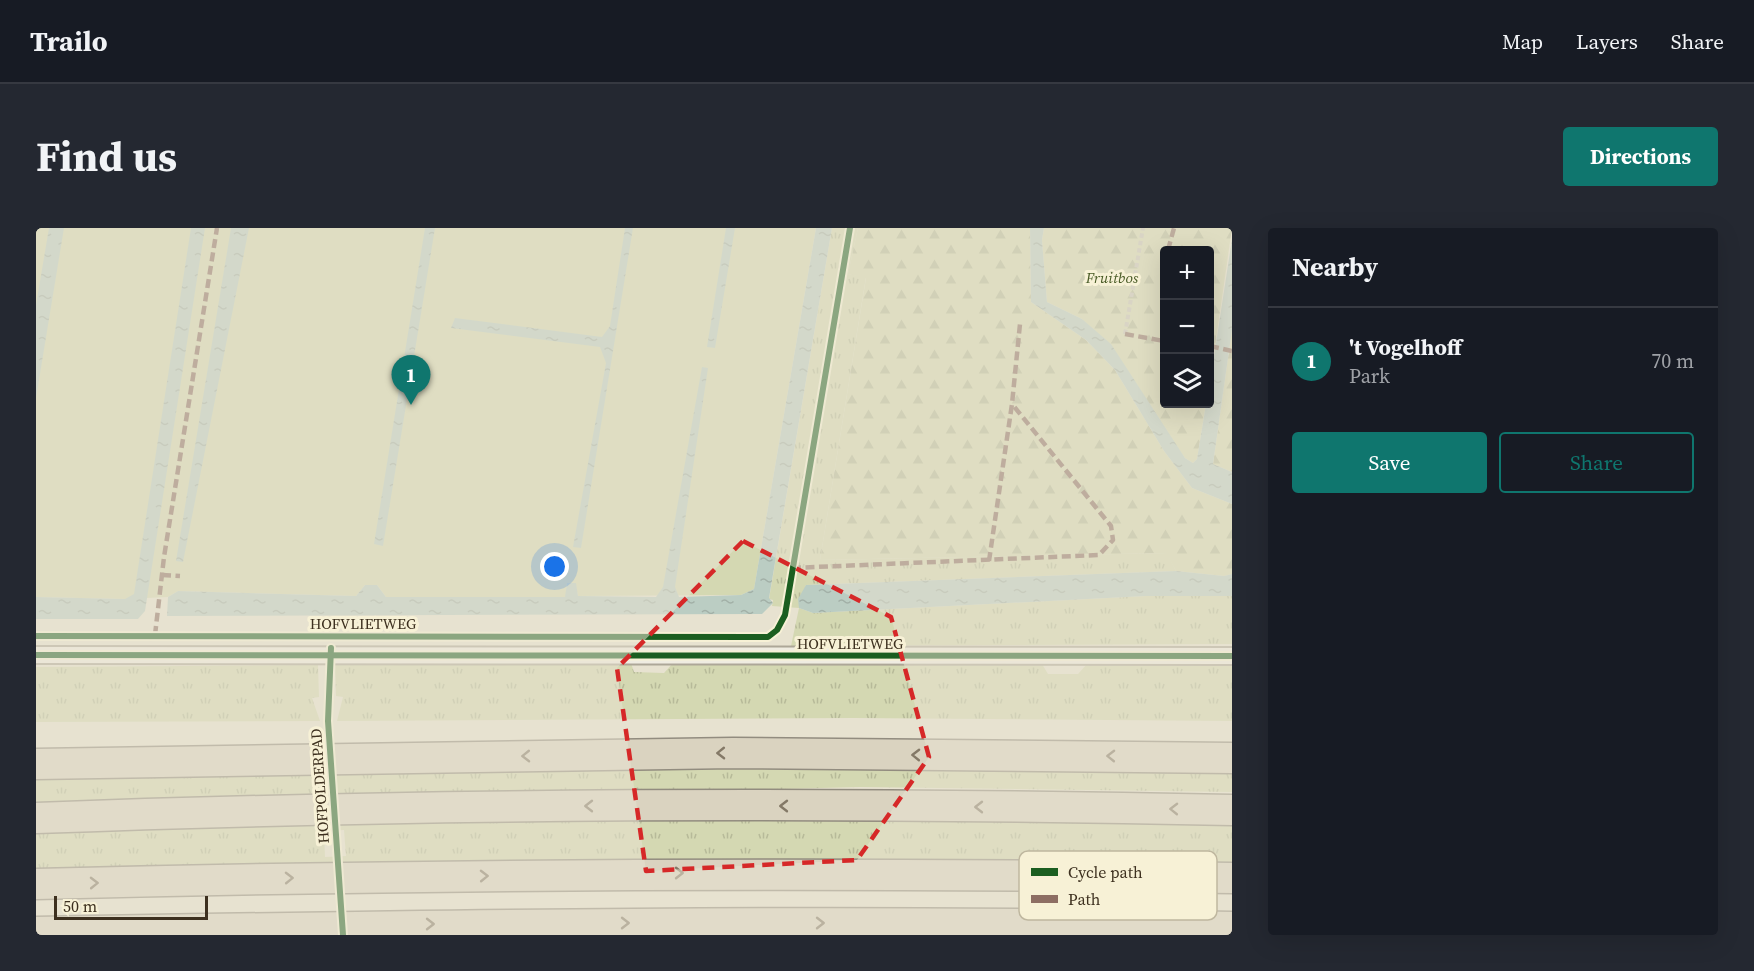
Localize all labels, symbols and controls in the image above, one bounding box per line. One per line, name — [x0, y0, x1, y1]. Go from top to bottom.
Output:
text: Trailo — [30, 22, 108, 60]
text: Map — [1502, 27, 1543, 56]
text: Layers — [1576, 27, 1638, 56]
text: Share — [1671, 27, 1724, 56]
text: Find us — [36, 127, 177, 185]
button: Directions — [1563, 127, 1718, 186]
map controls — [1160, 246, 1214, 408]
button: + — [1160, 246, 1214, 300]
text: Nearby — [1292, 249, 1378, 285]
park label: Fruitbos — [1085, 267, 1139, 288]
button: − — [1160, 300, 1214, 354]
text: 't Vogelhoff — [1349, 332, 1462, 362]
text: 1 — [1306, 347, 1317, 375]
text: 70 m — [1651, 347, 1694, 375]
button: layers — [1160, 354, 1214, 408]
pin: 1 — [392, 356, 430, 405]
text: Park — [1349, 362, 1390, 390]
button: Save — [1292, 432, 1487, 493]
button: Share — [1499, 432, 1694, 493]
your location — [540, 552, 569, 581]
street label: HOFVLIETWEG — [310, 613, 416, 634]
street label: HOFVLIETWEG — [797, 633, 903, 654]
street label: HOFPOLDERPAD — [305, 728, 334, 844]
one-way arrow — [716, 747, 725, 759]
one-way arrow — [911, 748, 920, 761]
one-way arrow — [521, 749, 530, 762]
one-way arrow — [1106, 750, 1115, 762]
one-way arrow — [584, 800, 593, 813]
one-way arrow — [779, 800, 788, 812]
one-way arrow — [974, 801, 983, 813]
one-way arrow — [1169, 803, 1178, 815]
legend — [1019, 851, 1217, 920]
text: Cycle path — [1068, 861, 1143, 883]
one-way arrow — [675, 867, 684, 879]
one-way arrow — [480, 870, 489, 882]
one-way arrow — [285, 872, 294, 884]
one-way arrow — [90, 877, 99, 889]
text: Path — [1068, 888, 1101, 910]
scale bar — [54, 893, 208, 920]
text: 50 m — [63, 895, 97, 917]
one-way arrow — [621, 917, 630, 929]
one-way arrow — [816, 917, 825, 929]
one-way arrow — [426, 918, 435, 930]

